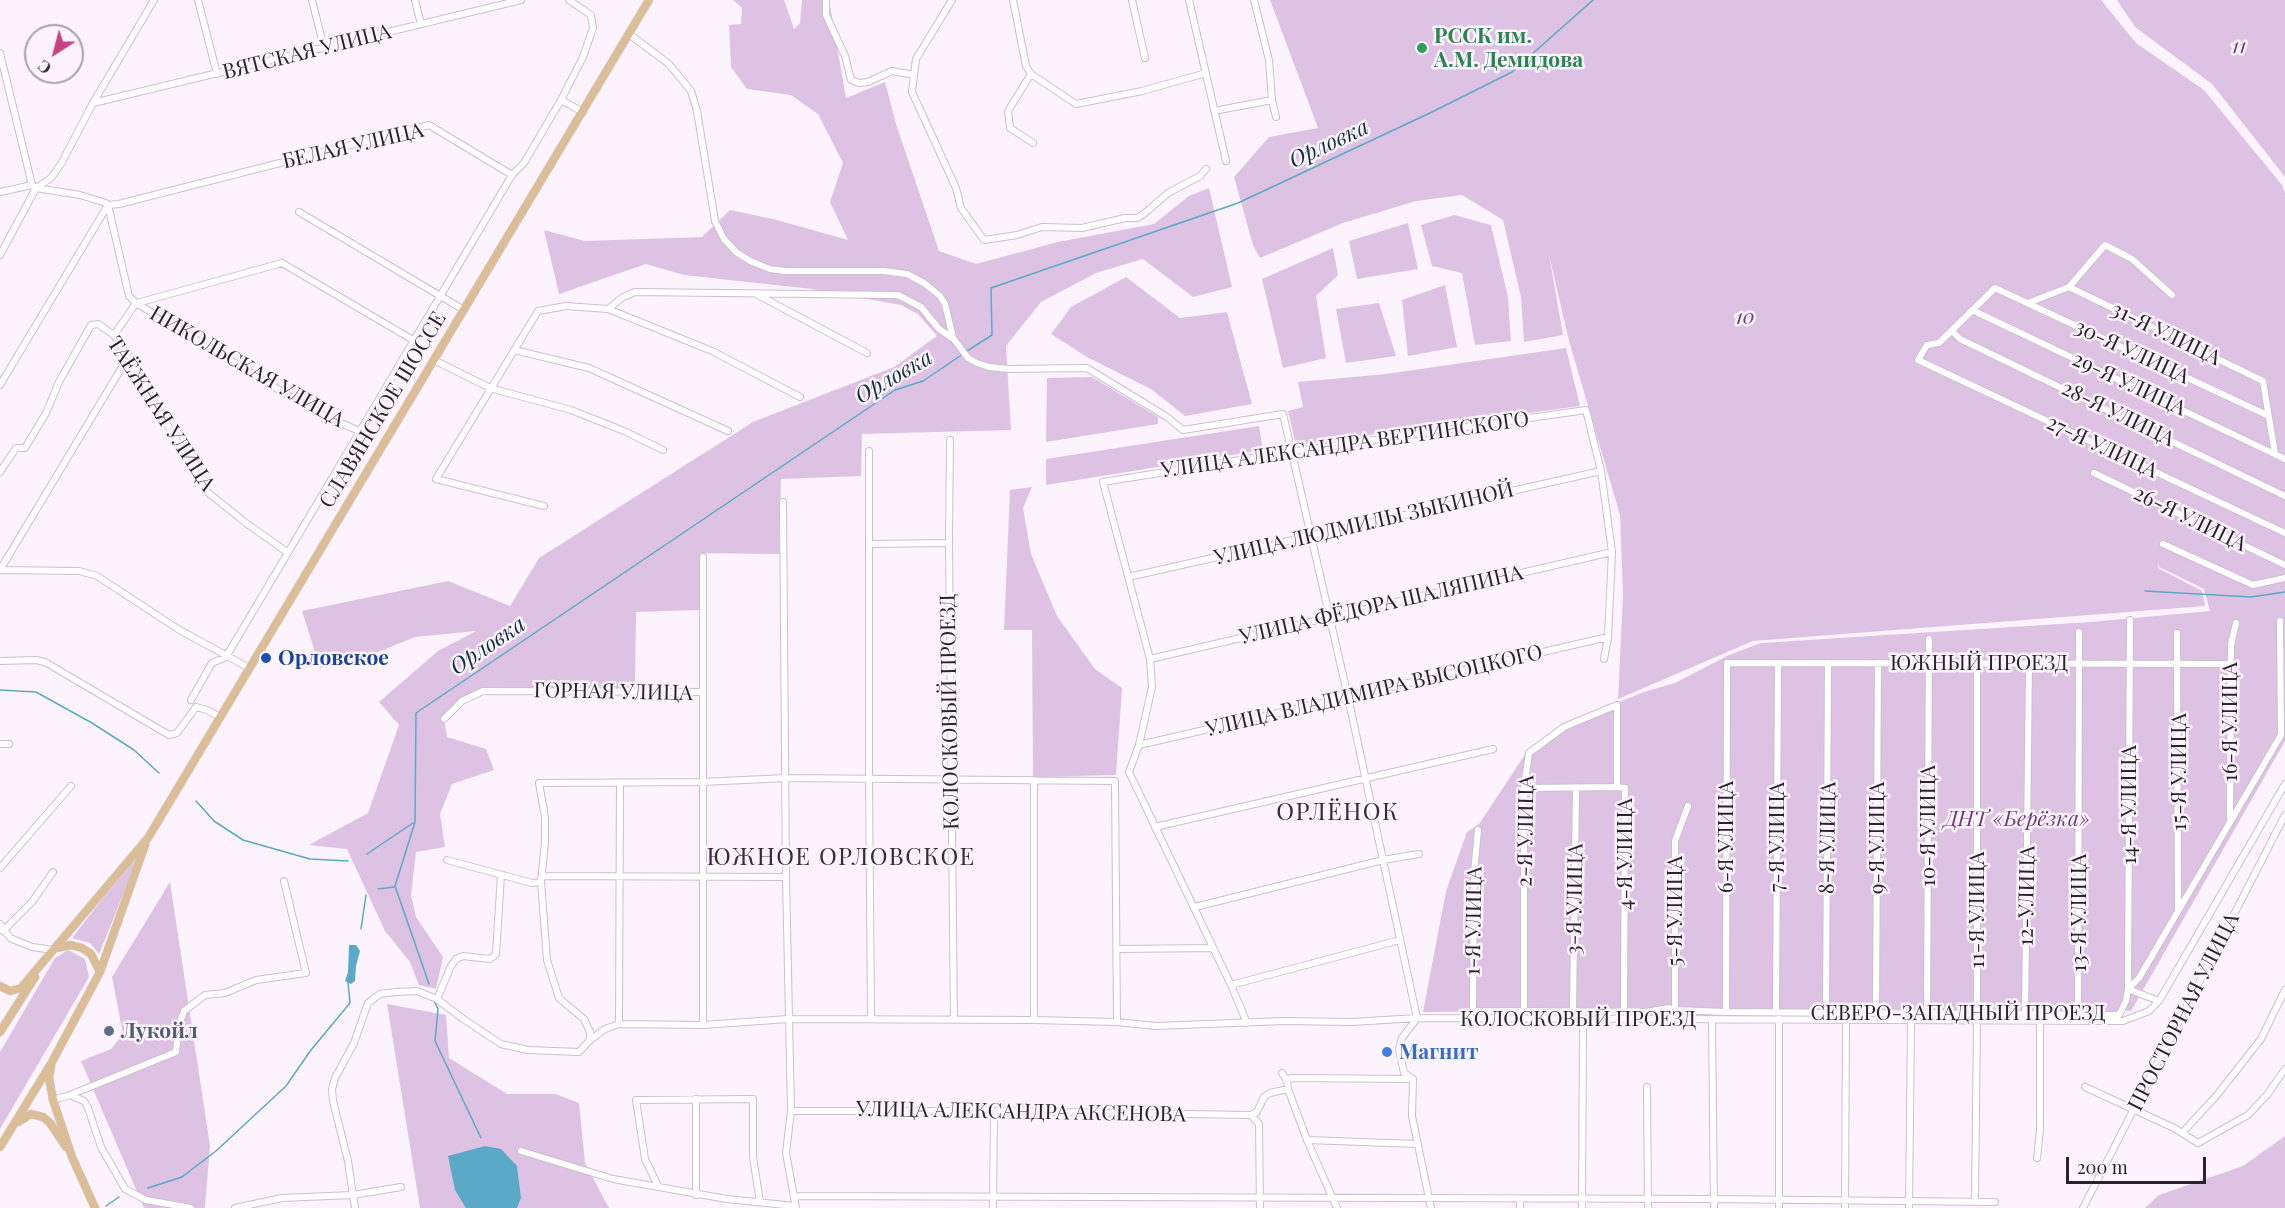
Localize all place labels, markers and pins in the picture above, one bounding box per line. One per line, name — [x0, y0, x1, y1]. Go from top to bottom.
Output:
place label: РССК им. А.М. Демидова — [1434, 23, 1583, 73]
marker: РССК им. А.М. Демидова — [1415, 41, 1429, 55]
place label: Орловское — [278, 645, 389, 671]
marker: Орловское — [259, 651, 273, 665]
place label: Лукойл — [121, 1018, 198, 1044]
marker: Лукойл — [102, 1024, 116, 1038]
place label: Магнит — [1399, 1039, 1478, 1065]
marker: Магнит — [1380, 1045, 1394, 1059]

